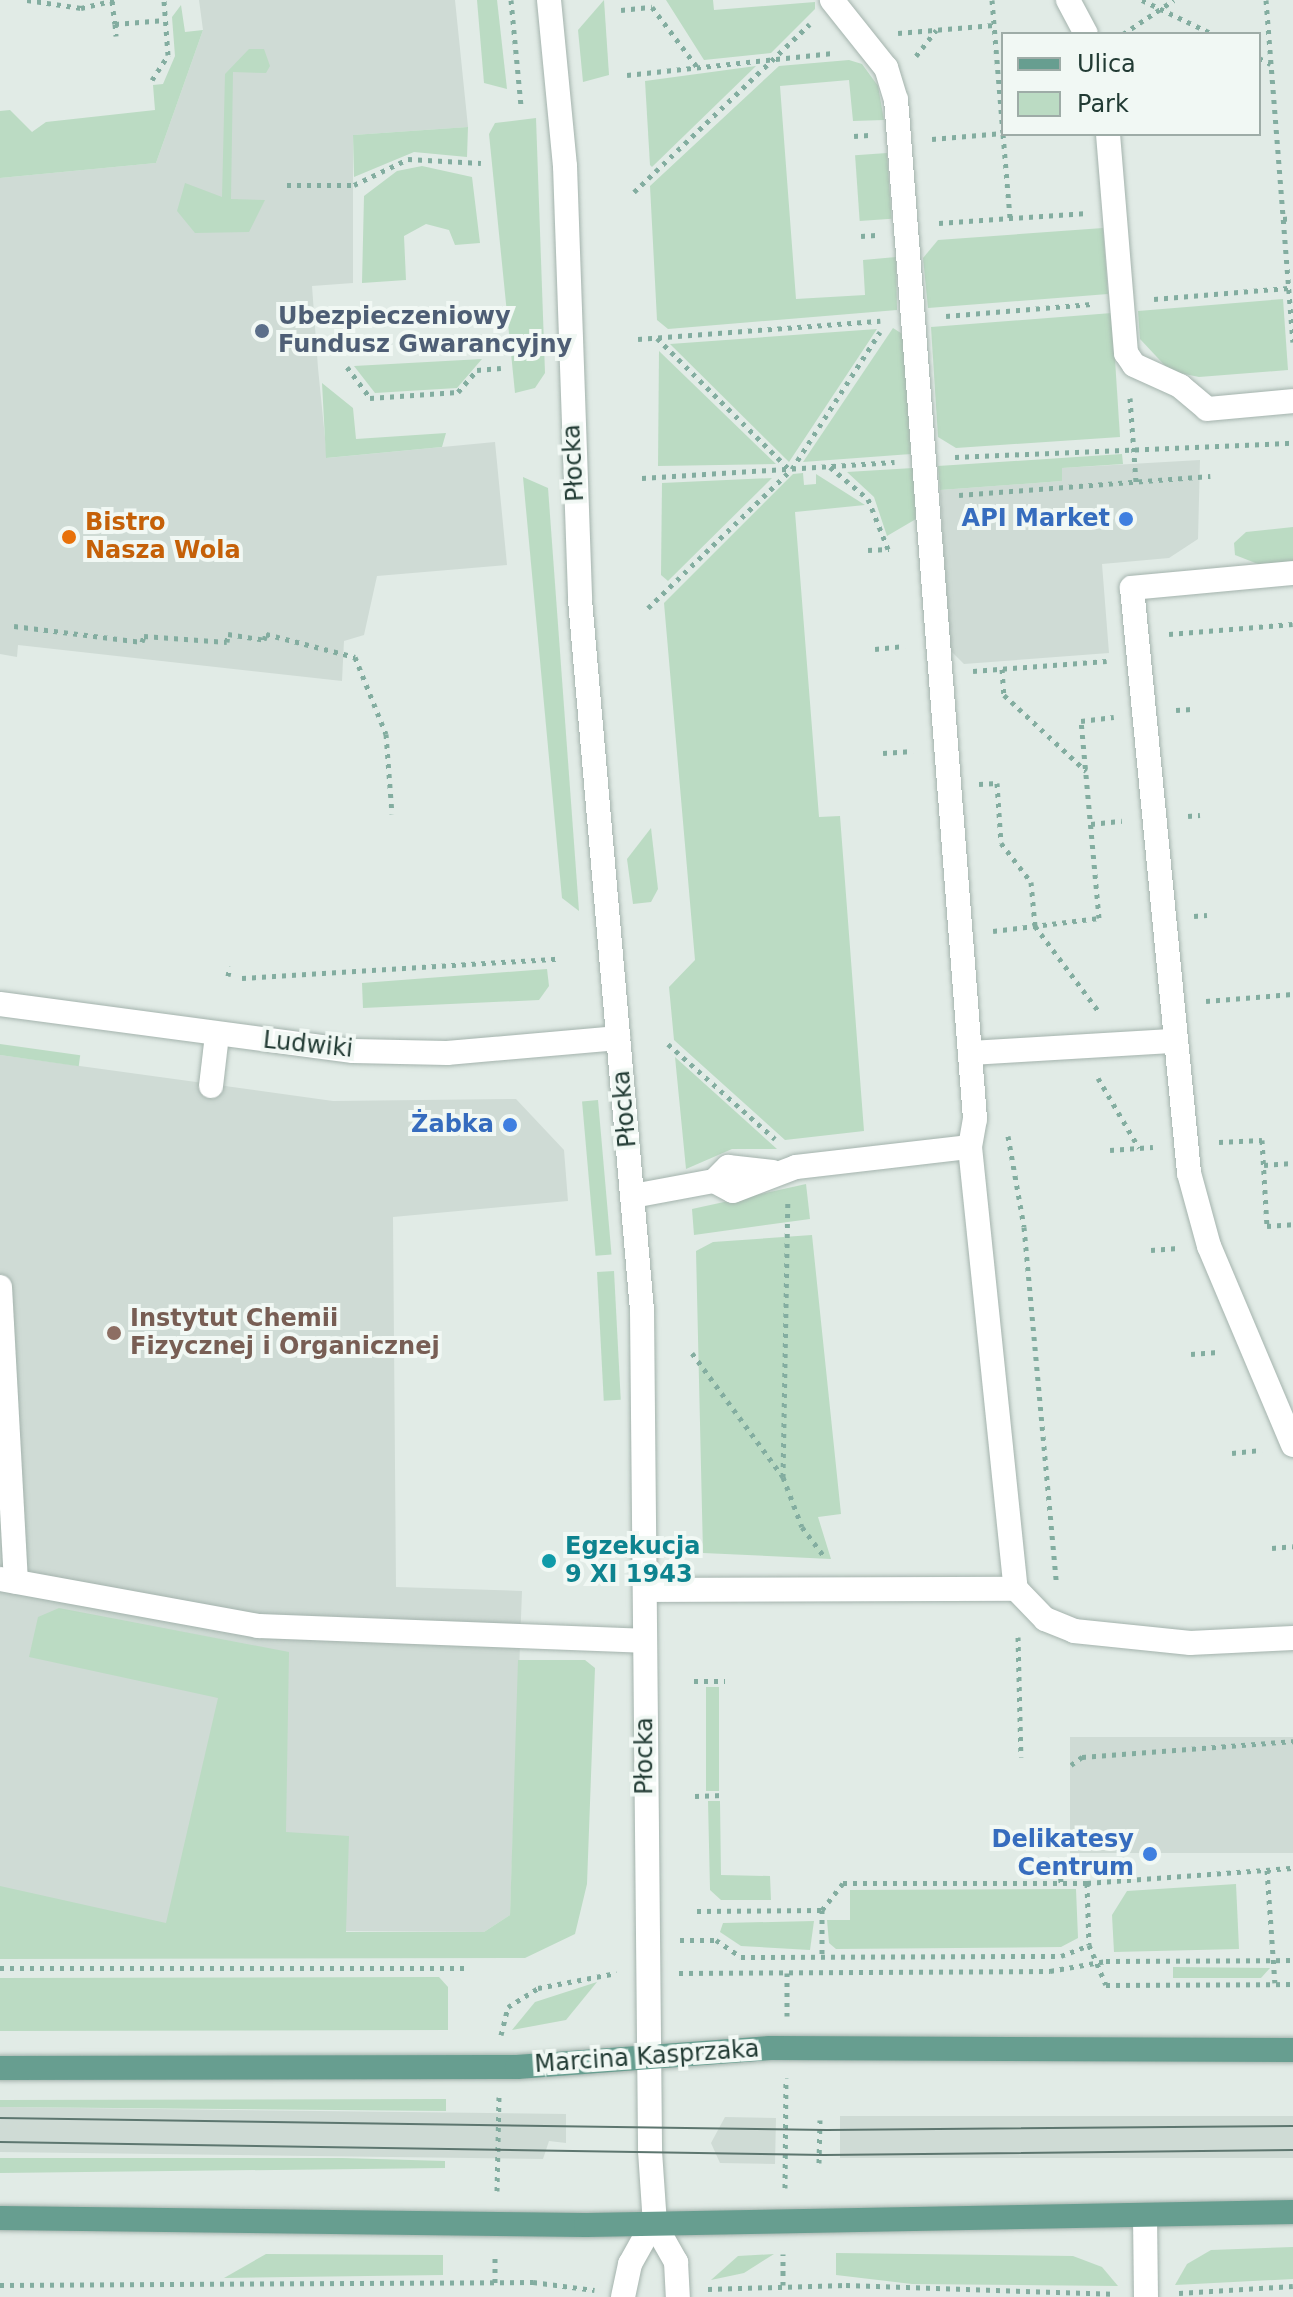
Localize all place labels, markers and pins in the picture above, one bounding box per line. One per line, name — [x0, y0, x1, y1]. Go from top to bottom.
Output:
place label: Ubezpieczeniowy Fundusz Gwarancyjny — [278, 303, 572, 359]
marker: Ubezpieczeniowy Fundusz Gwarancyjny — [253, 322, 271, 340]
place label: API Market — [962, 505, 1110, 533]
place label: Bistro Nasza Wola — [85, 509, 241, 565]
marker: API Market — [1117, 510, 1135, 528]
marker: Bistro Nasza Wola — [60, 528, 78, 546]
place label: Żabka — [411, 1111, 494, 1139]
marker: Żabka — [501, 1116, 519, 1134]
place label: Instytut Chemii Fizycznej i Organicznej — [130, 1305, 440, 1361]
marker: Instytut Chemii Fizycznej i Organicznej — [105, 1324, 123, 1342]
place label: Egzekucja 9 XI 1943 — [565, 1533, 701, 1589]
marker: Egzekucja 9 XI 1943 — [540, 1552, 558, 1570]
place label: Delikatesy Centrum — [992, 1826, 1134, 1882]
marker: Delikatesy Centrum — [1141, 1845, 1159, 1863]

